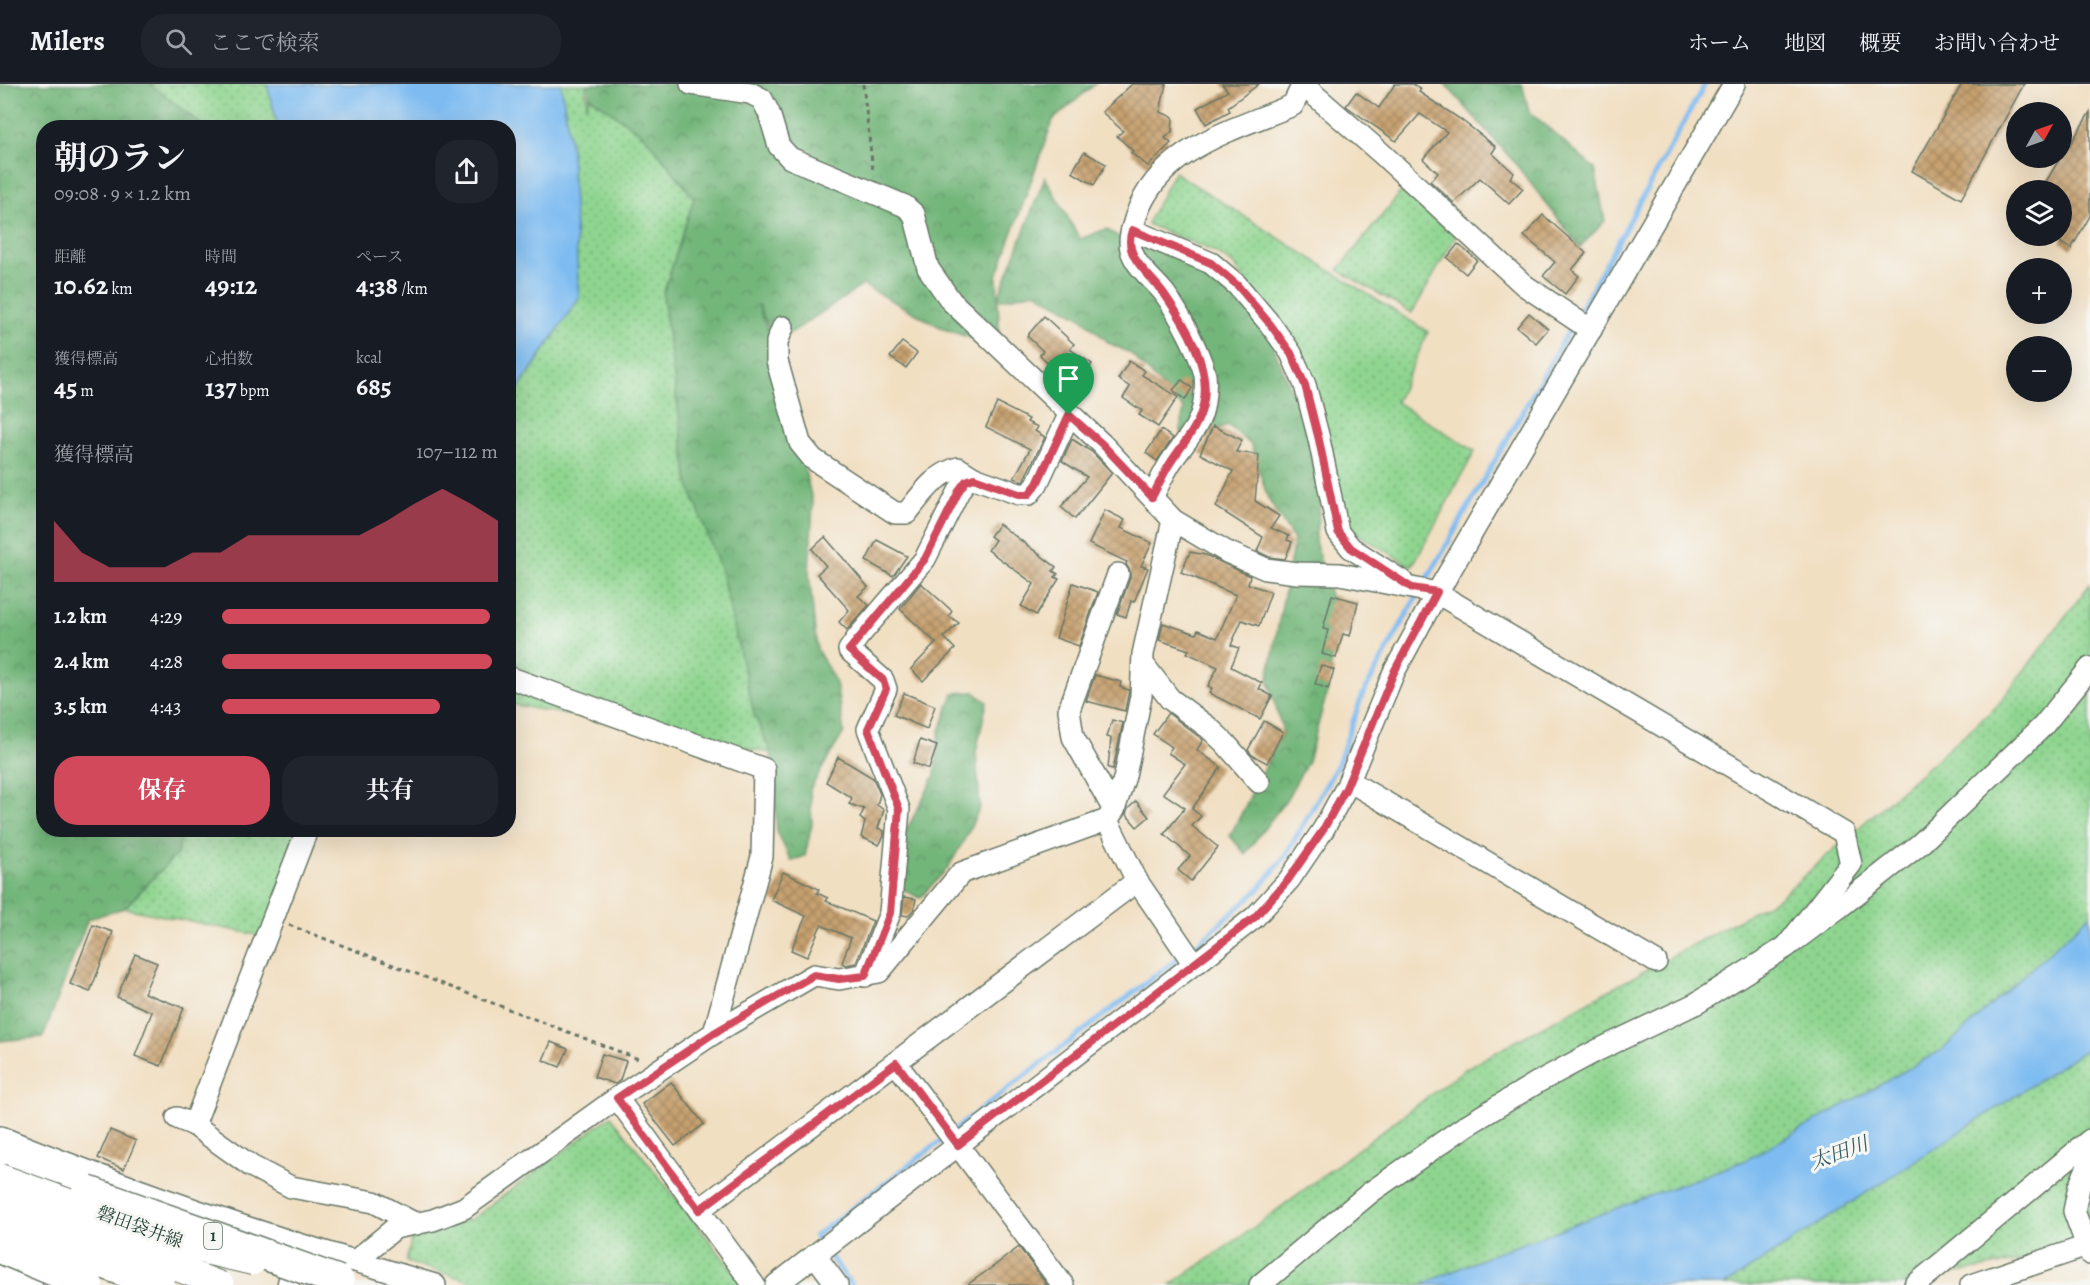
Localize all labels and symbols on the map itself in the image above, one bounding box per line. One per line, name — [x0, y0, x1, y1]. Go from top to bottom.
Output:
north arrow — [2006, 102, 2072, 168]
pin — [1043, 353, 1094, 415]
water label: 太田川 — [1806, 1129, 1874, 1176]
street label: 磐田袋井線 — [94, 1200, 186, 1254]
road number: 1 — [204, 1223, 222, 1249]

